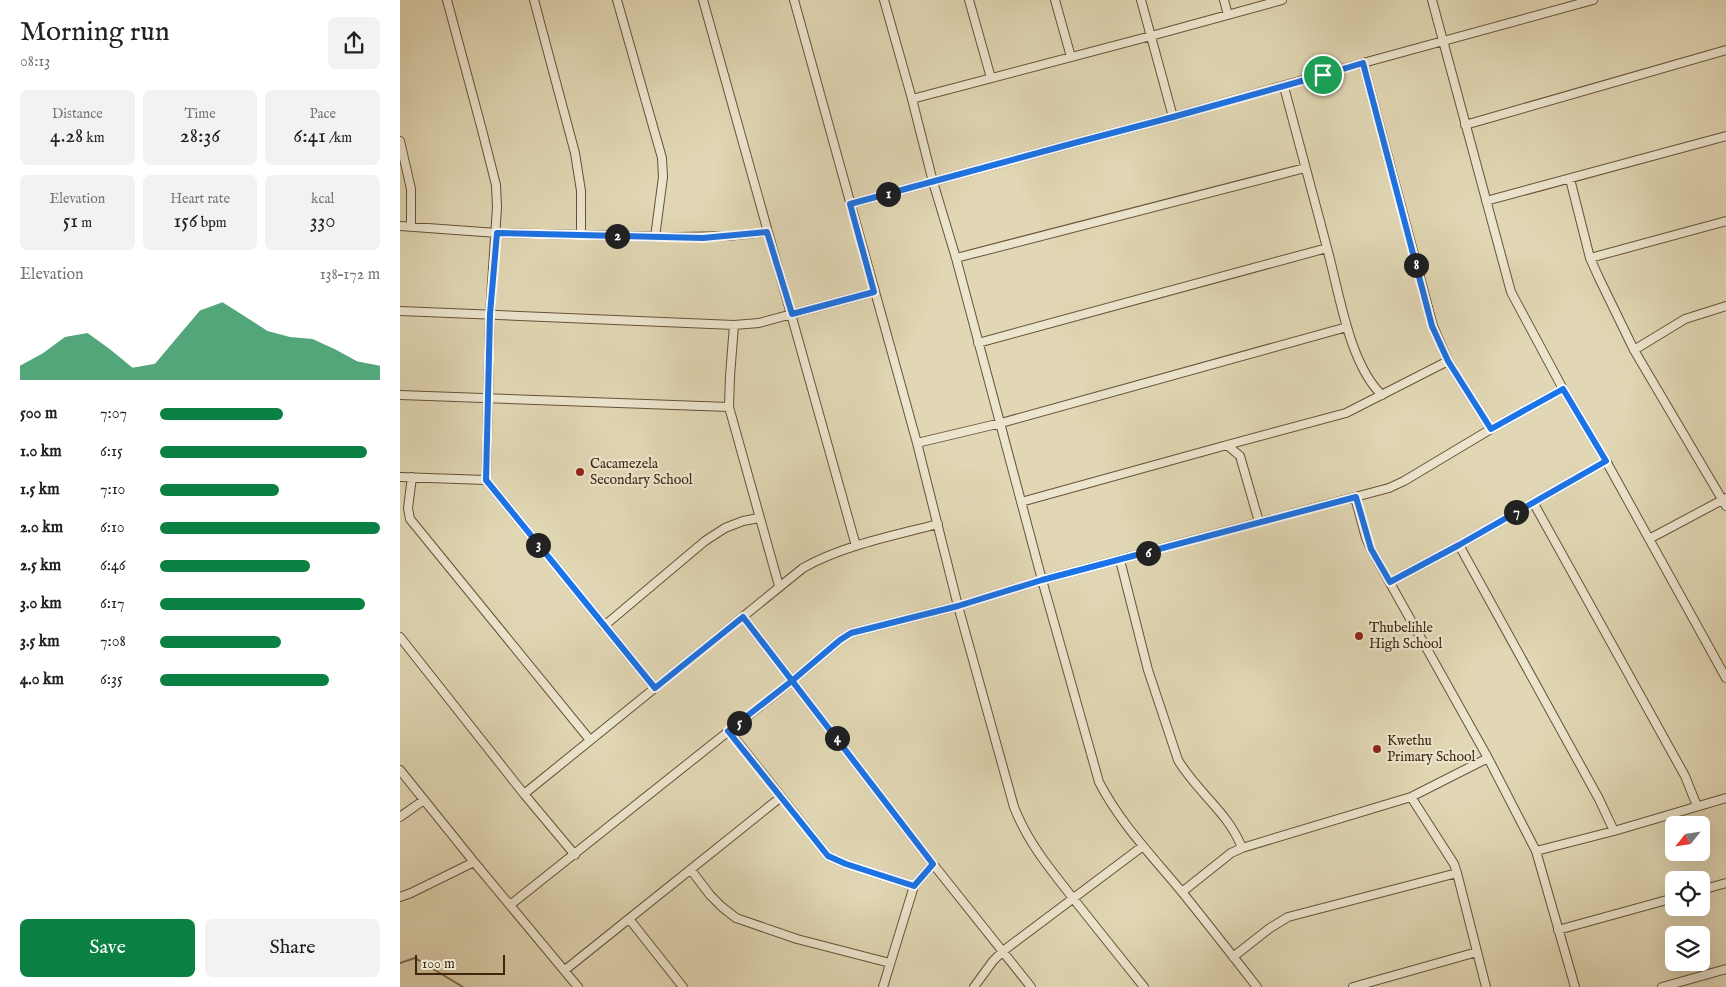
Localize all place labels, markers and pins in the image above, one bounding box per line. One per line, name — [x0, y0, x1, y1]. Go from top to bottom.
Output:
pin — [1302, 54, 1344, 96]
pin: 1 — [876, 182, 900, 206]
pin: 2 — [604, 224, 630, 248]
pin: 8 — [1404, 252, 1428, 278]
place label: Cacamezela Secondary School — [590, 455, 693, 489]
marker: Cacamezela Secondary School — [574, 466, 586, 478]
pin: 7 — [1504, 500, 1528, 524]
pin: 3 — [526, 532, 550, 558]
pin: 6 — [1136, 540, 1160, 566]
place label: Thubelihle High School — [1369, 619, 1442, 653]
marker: Thubelihle High School — [1353, 630, 1365, 642]
pin: 5 — [726, 710, 752, 736]
pin: 4 — [824, 726, 850, 750]
place label: Kwethu Primary School — [1387, 732, 1476, 766]
marker: Kwethu Primary School — [1371, 743, 1383, 755]

